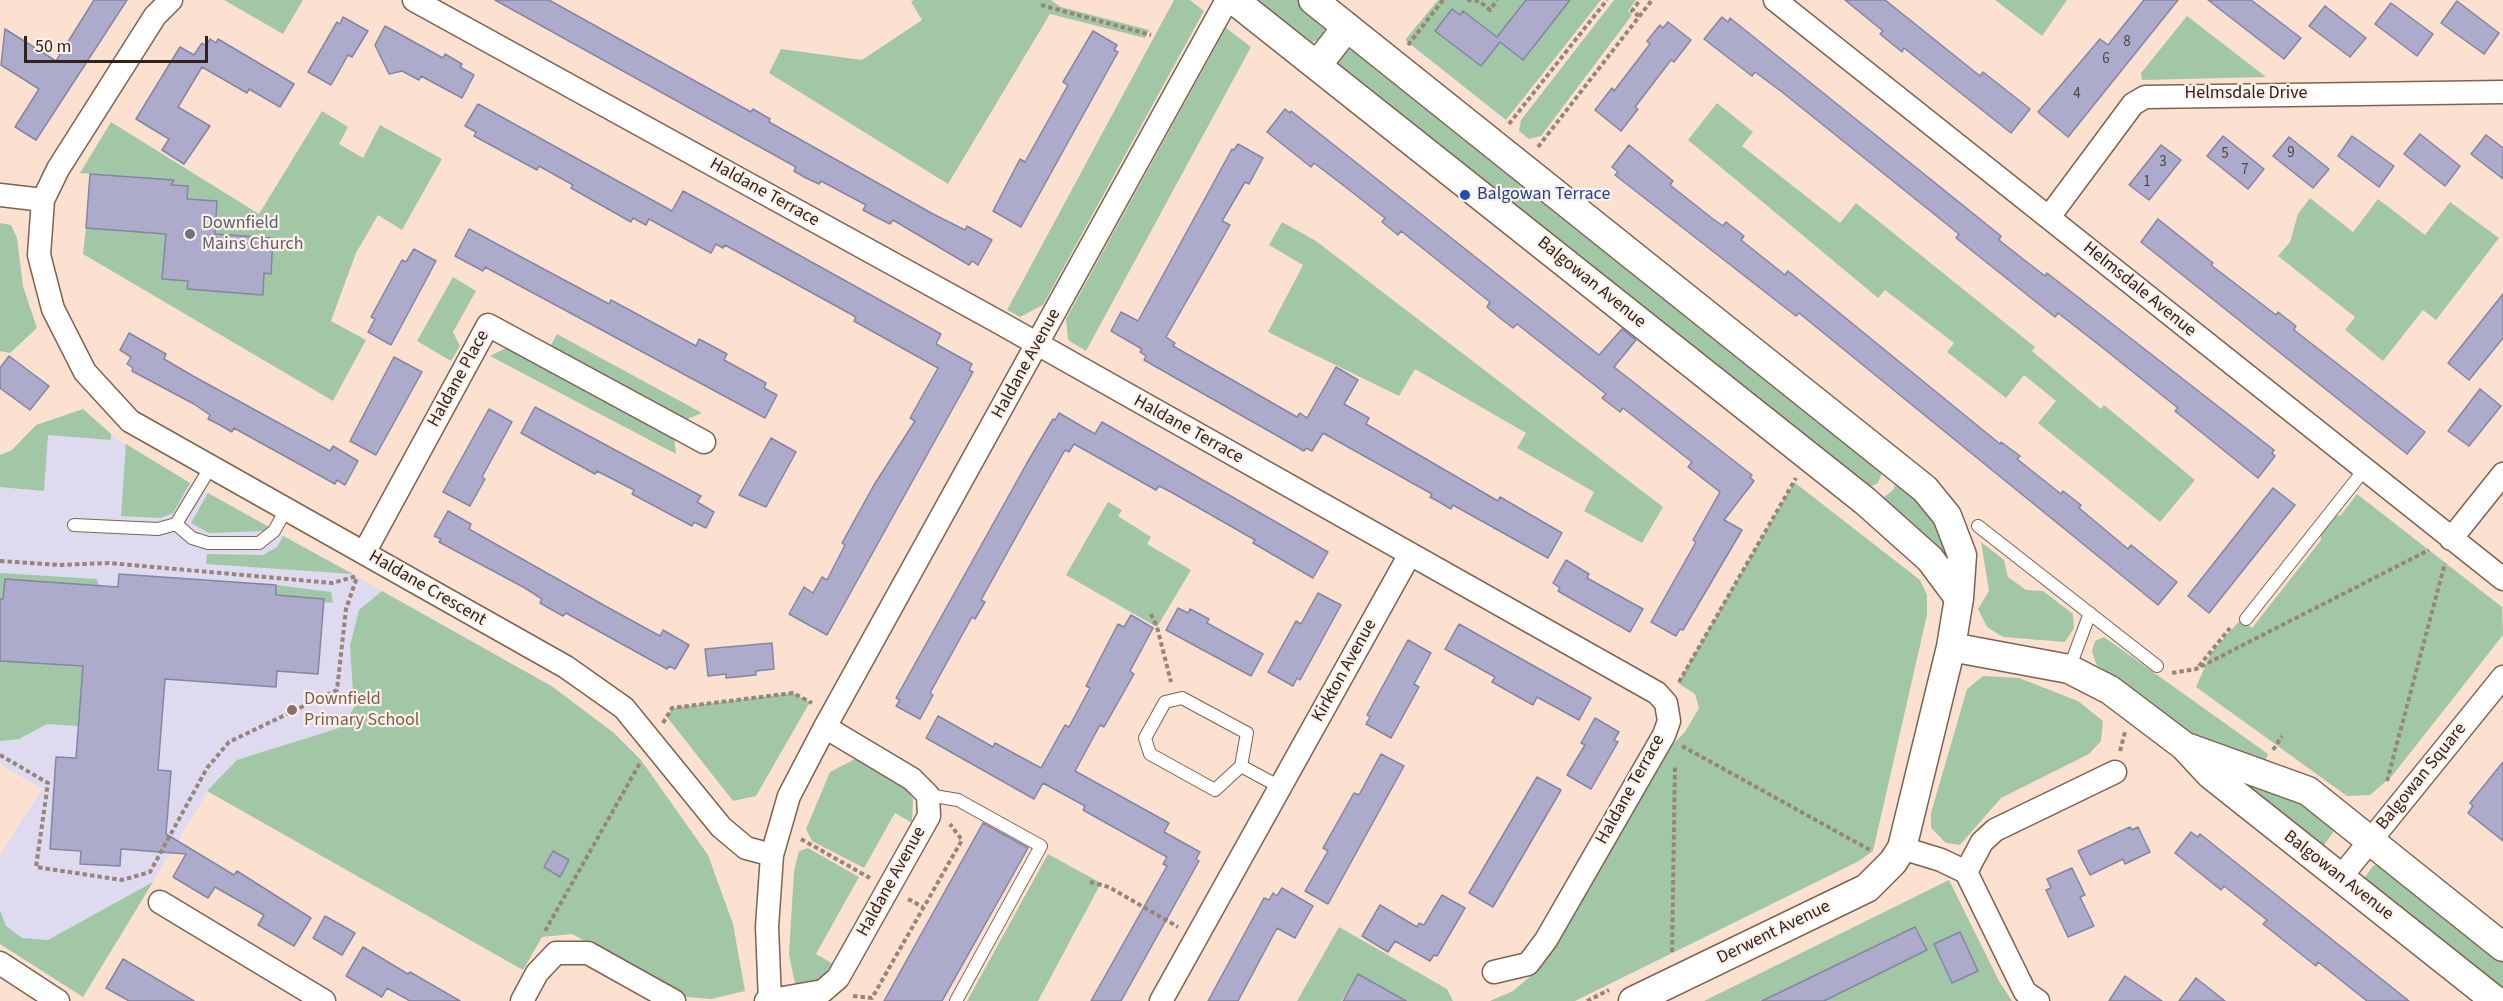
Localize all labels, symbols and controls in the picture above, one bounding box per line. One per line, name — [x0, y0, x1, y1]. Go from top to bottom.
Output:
scale bar — [27, 24, 212, 62]
text: 50 m — [35, 34, 71, 59]
house number: 8 — [2123, 34, 2131, 52]
house number: 6 — [2102, 51, 2110, 69]
street label: Helmsdale Drive — [2185, 83, 2307, 105]
house number: 4 — [2073, 86, 2081, 104]
house number: 9 — [2287, 145, 2295, 163]
house number: 5 — [2221, 146, 2229, 164]
street label: Haldane Terrace — [705, 154, 823, 232]
house number: 3 — [2159, 154, 2167, 172]
house number: 7 — [2241, 162, 2249, 180]
house number: 1 — [2143, 174, 2151, 192]
place label: Balgowan Terrace — [1477, 184, 1610, 206]
marker: Balgowan Terrace — [1458, 188, 1472, 202]
place label: Downfield Mains Church — [202, 213, 304, 256]
marker: Downfield Mains Church — [183, 227, 197, 241]
street label: Balgowan Avenue — [1532, 233, 1650, 333]
street label: Helmsdale Avenue — [2078, 238, 2200, 342]
street label: Haldane Avenue — [988, 305, 1066, 423]
street label: Haldane Place — [424, 327, 494, 431]
street label: Haldane Terrace — [1129, 391, 1247, 469]
street label: Haldane Crescent — [364, 547, 490, 631]
street label: Kirkton Avenue — [1308, 616, 1382, 726]
place label: Downfield Primary School — [304, 689, 419, 732]
marker: Downfield Primary School — [285, 703, 299, 717]
street label: Balgowan Square — [2372, 719, 2472, 835]
street label: Haldane Terrace — [1592, 731, 1670, 849]
street label: Haldane Avenue — [853, 823, 931, 941]
street label: Balgowan Avenue — [2279, 826, 2397, 926]
street label: Derwent Avenue — [1714, 896, 1834, 970]

